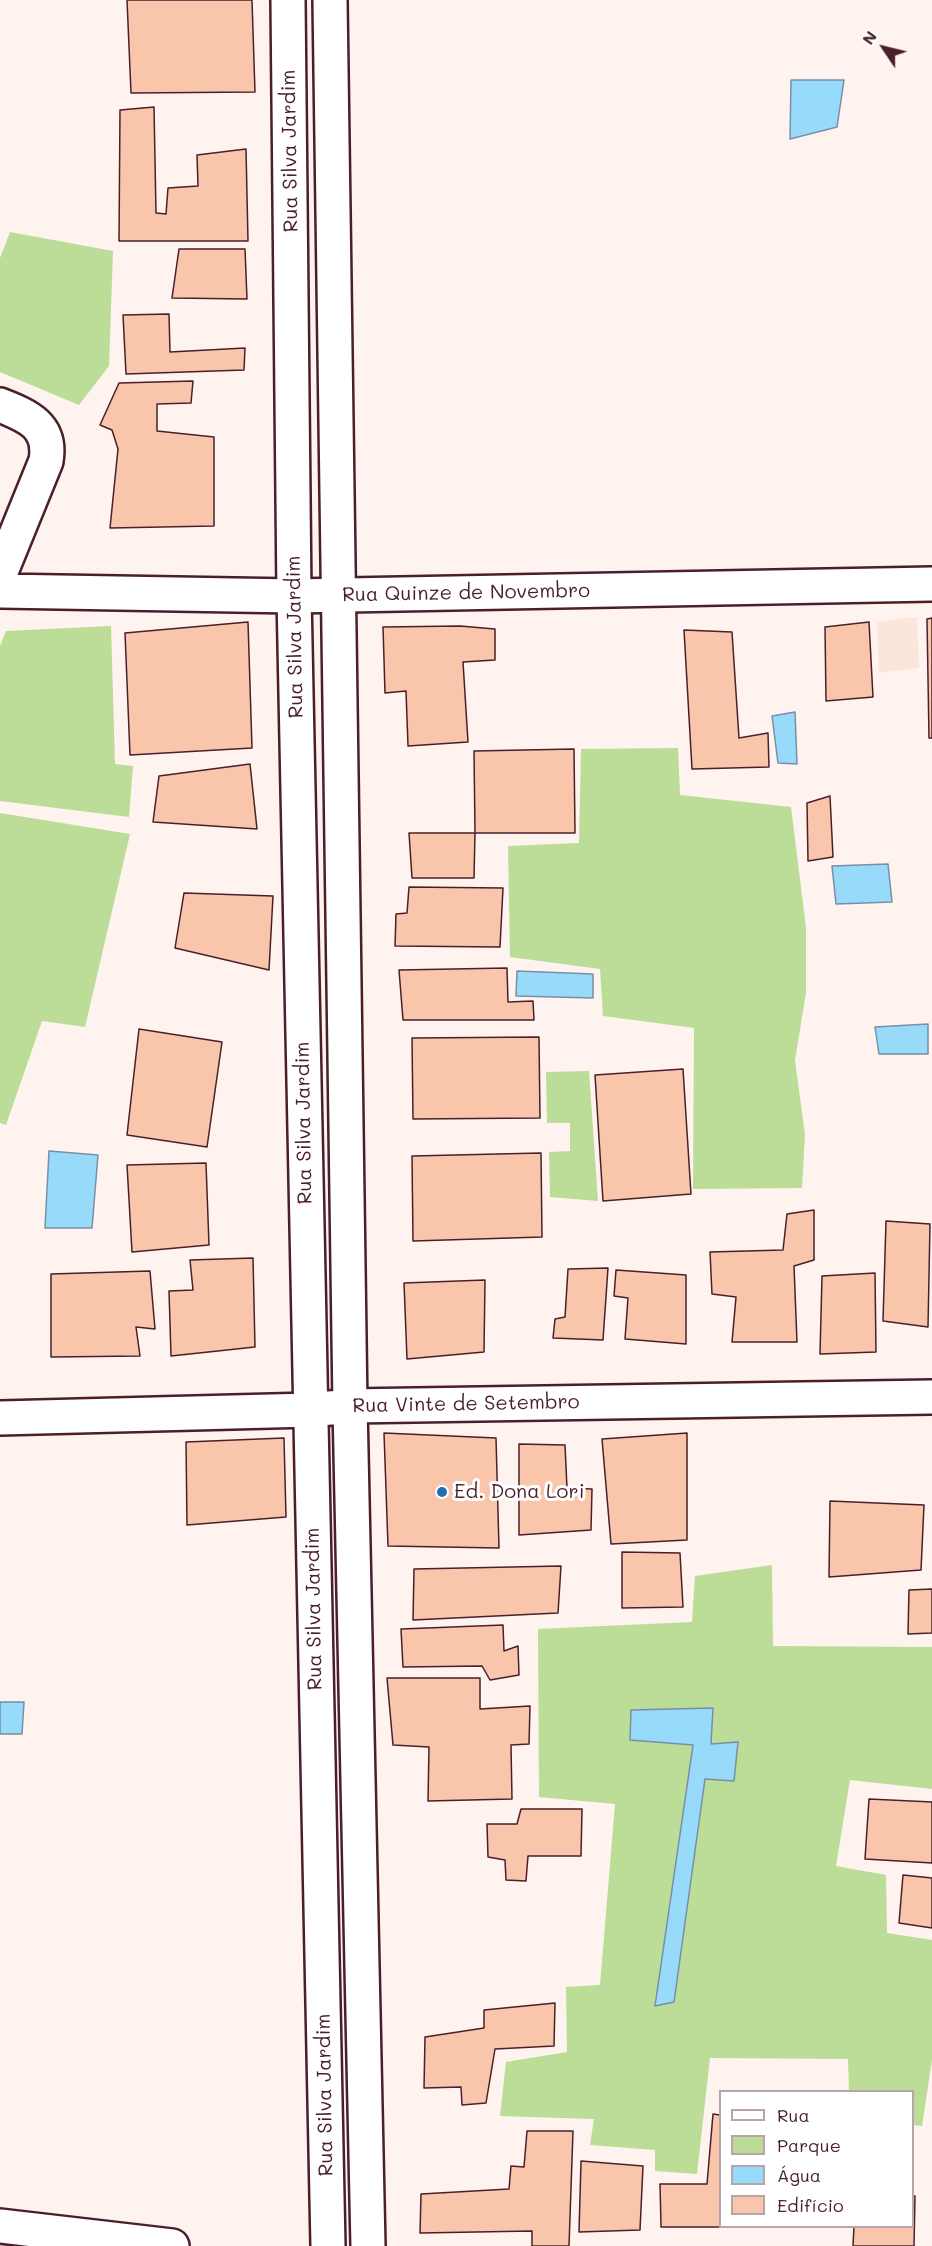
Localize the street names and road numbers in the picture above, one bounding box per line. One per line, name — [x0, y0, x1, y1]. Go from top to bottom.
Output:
street label: Rua Silva Jardim — [277, 69, 303, 233]
street label: Rua Silva Jardim — [282, 555, 308, 719]
street label: Rua Quinze de Novembro — [342, 579, 590, 607]
street label: Rua Silva Jardim — [291, 1041, 317, 1205]
street label: Rua Vinte de Setembro — [352, 1390, 580, 1418]
street label: Rua Silva Jardim — [301, 1527, 327, 1691]
street label: Rua Silva Jardim — [312, 2013, 338, 2177]

